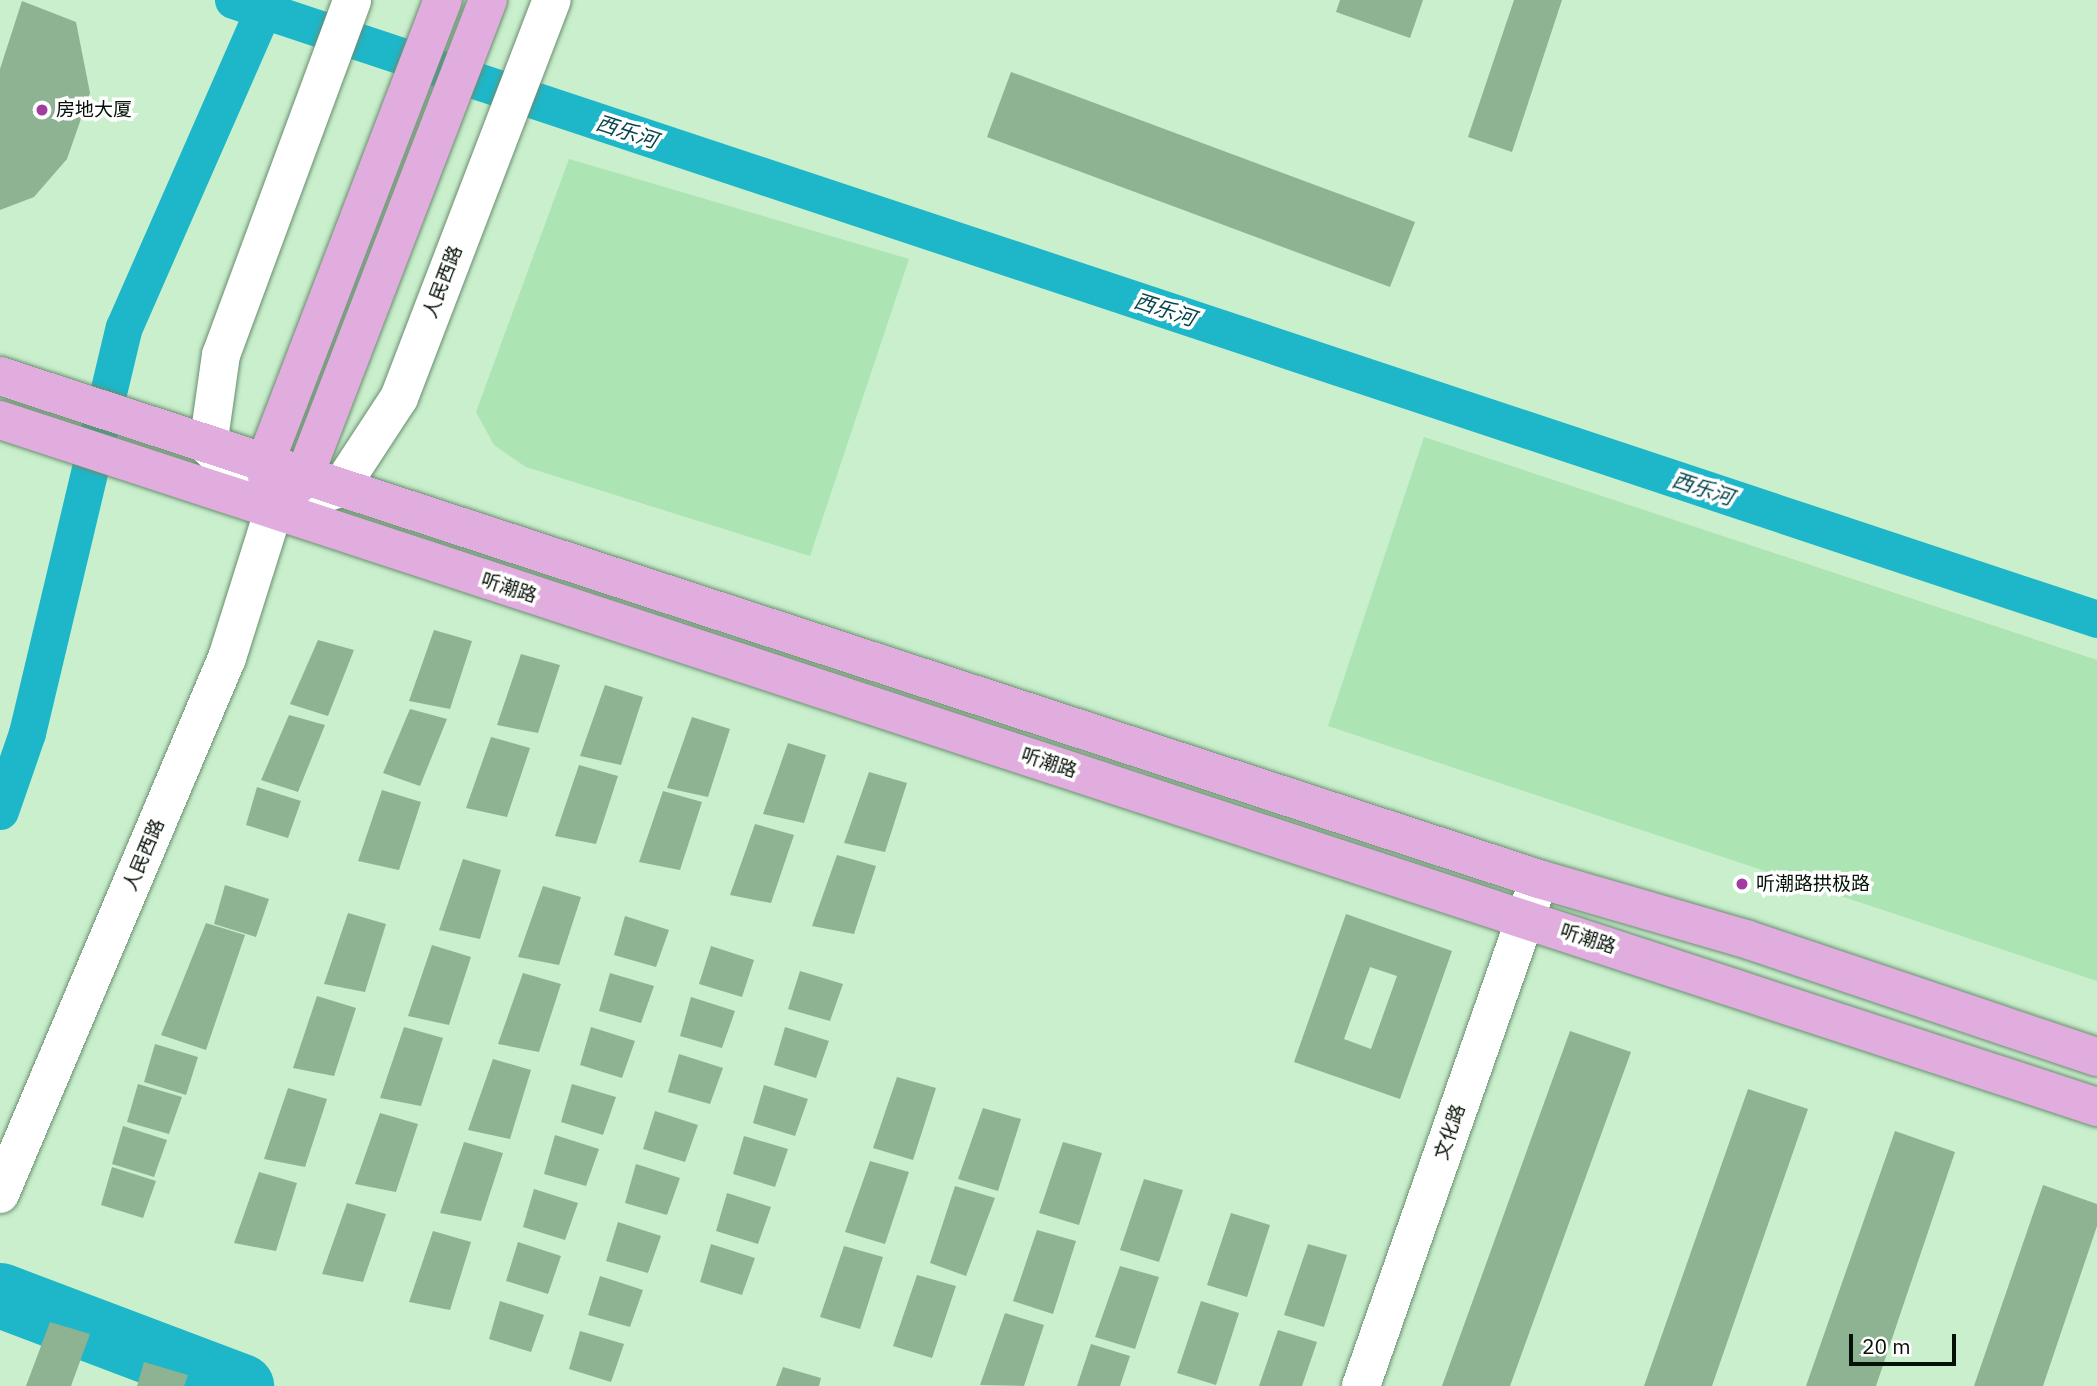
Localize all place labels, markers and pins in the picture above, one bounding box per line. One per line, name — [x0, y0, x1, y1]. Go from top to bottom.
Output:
place label: 房地大厦 — [56, 99, 132, 121]
marker: 房地大厦 — [34, 102, 50, 118]
place label: 听潮路拱极路 — [1756, 873, 1870, 895]
marker: 听潮路拱极路 — [1734, 876, 1750, 892]

